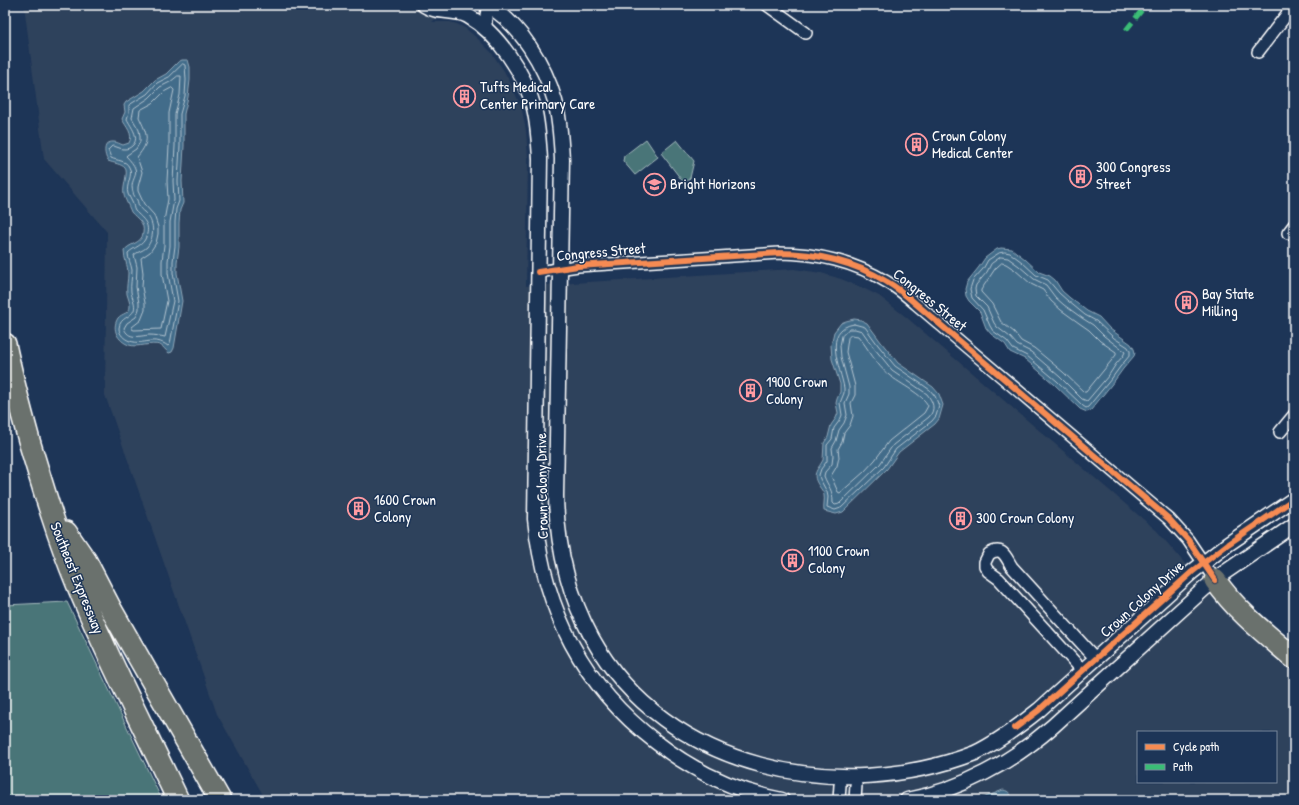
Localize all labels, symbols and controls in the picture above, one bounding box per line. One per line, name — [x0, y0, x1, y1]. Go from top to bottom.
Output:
place label: Tufts Medical Center Primary Care — [480, 76, 595, 114]
building icon: Tufts Medical Center Primary Care — [452, 83, 478, 109]
place label: Crown Colony Medical Center — [932, 125, 1013, 163]
building icon: Crown Colony Medical Center — [903, 132, 929, 158]
place label: 300 Congress Street — [1096, 156, 1171, 194]
building icon: 300 Congress Street — [1068, 163, 1094, 189]
school or university icon: Bright Horizons — [642, 171, 668, 197]
place label: Bright Horizons — [670, 173, 756, 194]
street label: Congress Street — [556, 237, 647, 266]
street label: Congress Street — [889, 263, 972, 336]
place label: Bay State Milling — [1202, 283, 1254, 321]
building icon: Bay State Milling — [1174, 290, 1200, 316]
place label: 1900 Crown Colony — [766, 371, 828, 409]
building icon: 1900 Crown Colony — [737, 378, 763, 404]
street label: Crown Colony Drive — [530, 433, 553, 539]
place label: 1600 Crown Colony — [374, 489, 436, 527]
building icon: 1600 Crown Colony — [346, 496, 372, 522]
building icon: 300 Crown Colony — [948, 505, 974, 531]
place label: 300 Crown Colony — [976, 507, 1074, 528]
street label: Southeast Expressway — [45, 519, 109, 637]
place label: 1100 Crown Colony — [808, 540, 870, 578]
building icon: 1100 Crown Colony — [779, 547, 805, 573]
street label: Crown Colony Drive — [1095, 555, 1188, 642]
legend — [1137, 731, 1277, 783]
text: Cycle path — [1173, 738, 1219, 755]
text: Path — [1173, 758, 1193, 775]

